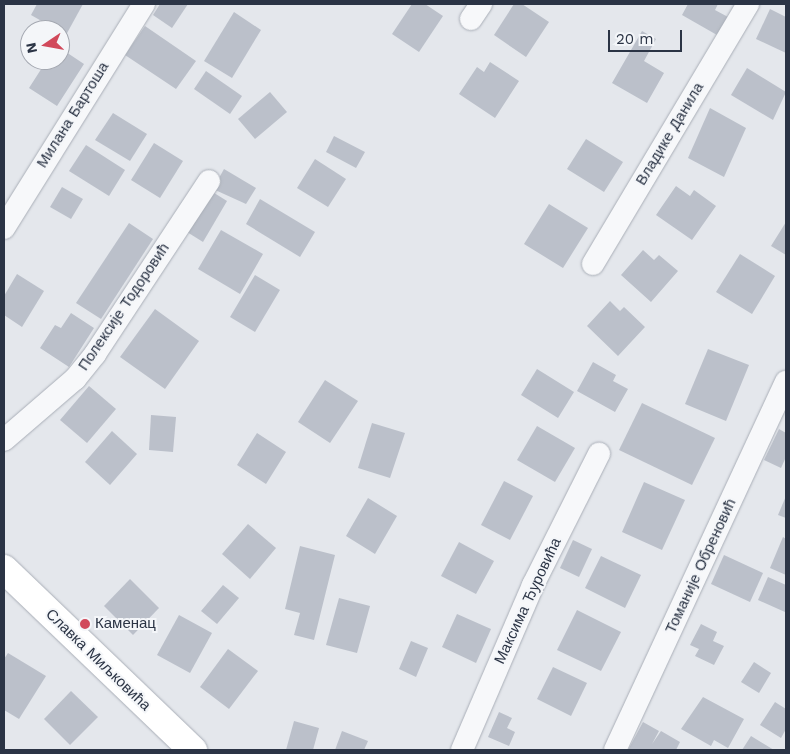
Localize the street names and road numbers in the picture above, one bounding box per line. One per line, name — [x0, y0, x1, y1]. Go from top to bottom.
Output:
street label: Милана Бартоша — [33, 59, 113, 171]
street label: Владике Данила — [632, 79, 708, 189]
street label: Полексије Тодоровић — [75, 240, 173, 374]
street label: Томаније Обреновић — [662, 496, 740, 636]
street label: Максима Ђуровића — [491, 535, 565, 667]
street label: Славка Миљковића — [42, 605, 154, 715]

